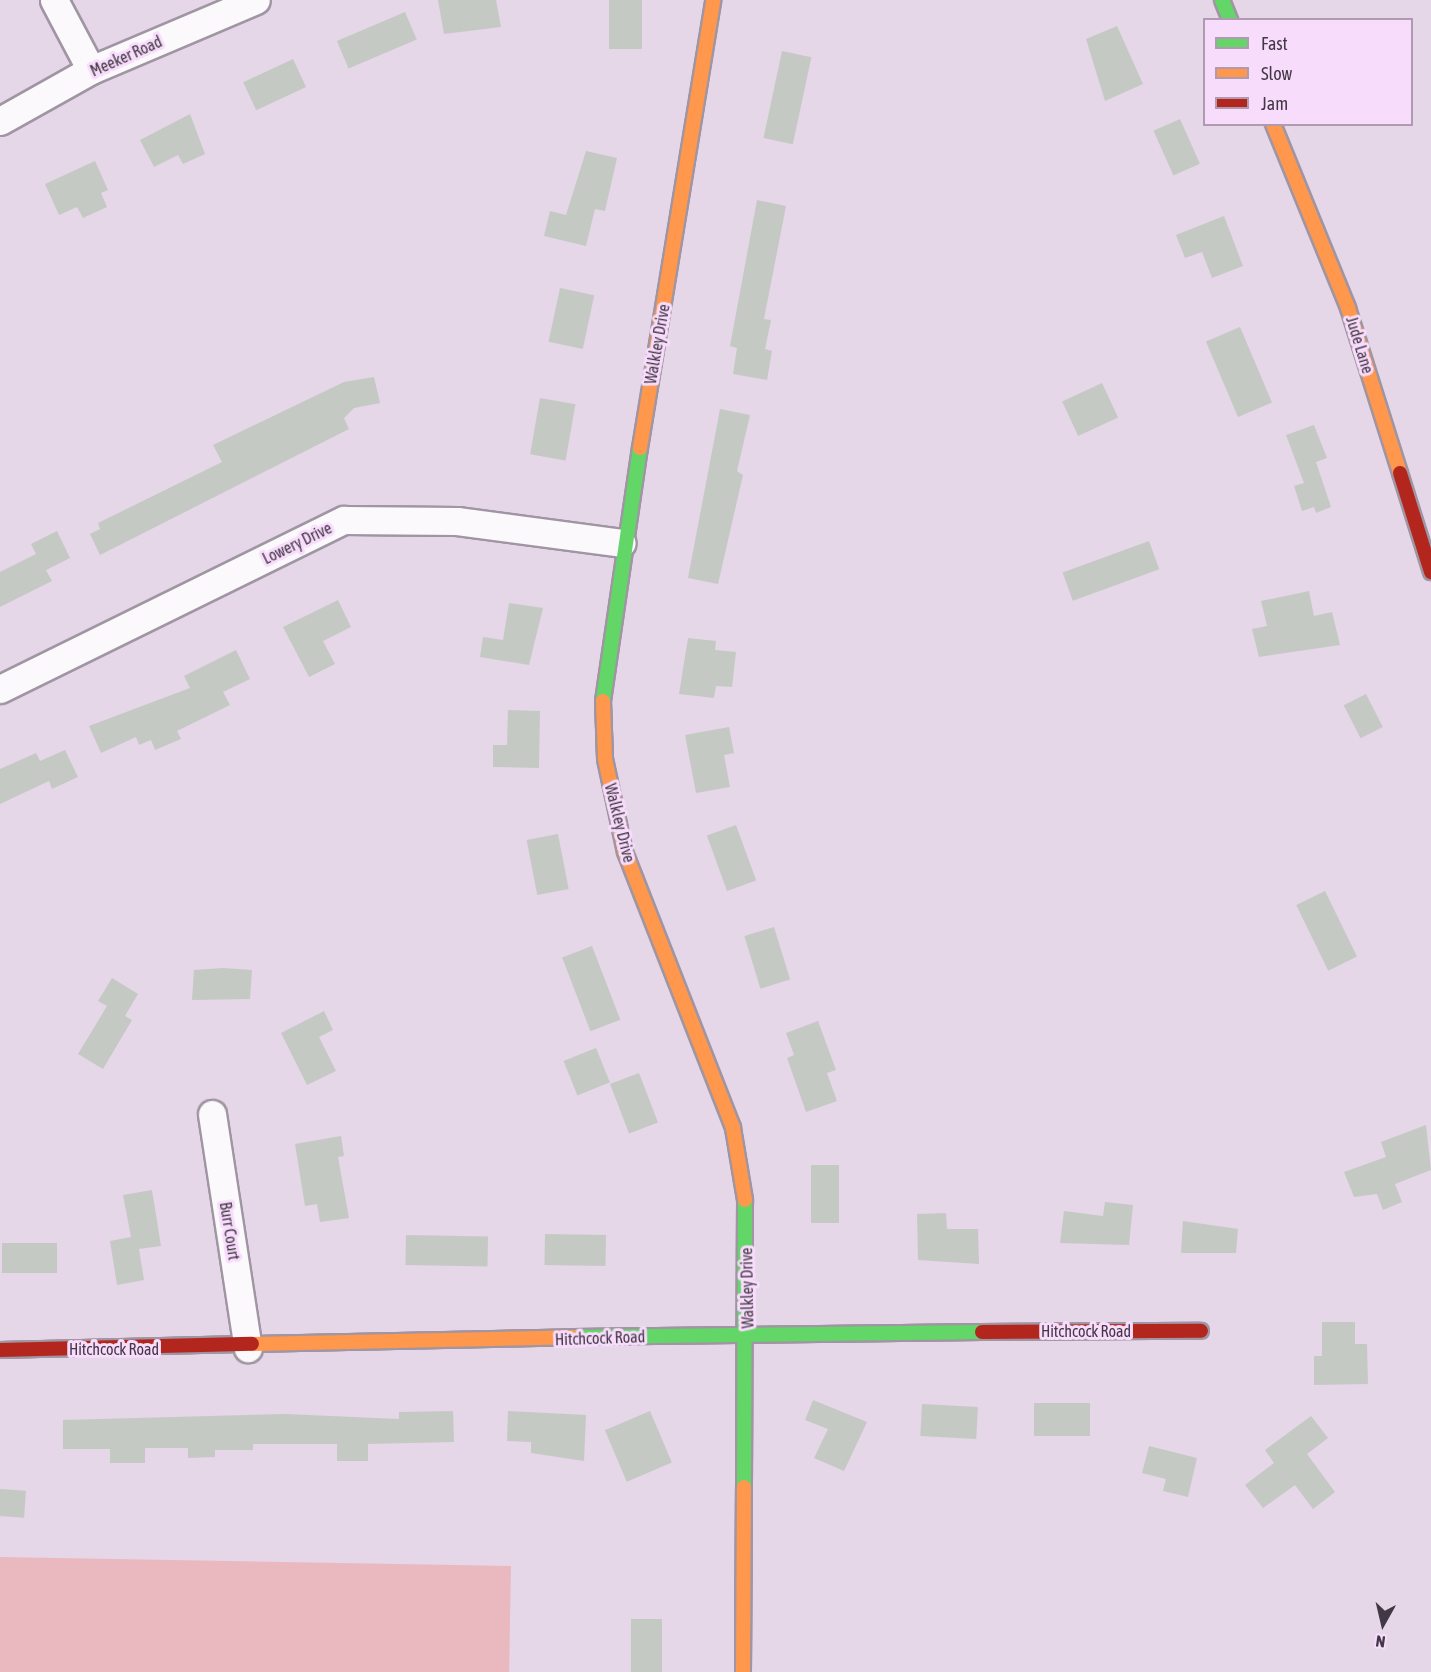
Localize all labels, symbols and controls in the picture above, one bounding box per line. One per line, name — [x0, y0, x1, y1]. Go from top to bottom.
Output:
legend — [1203, 18, 1413, 126]
street label: Meeker Road — [87, 32, 165, 80]
text: Fast — [1261, 33, 1288, 54]
text: Slow — [1261, 63, 1292, 84]
text: Jam — [1261, 93, 1288, 114]
street label: Walkley Drive — [641, 303, 673, 385]
street label: Jude Lane — [1342, 314, 1378, 376]
street label: Lowery Drive — [259, 518, 335, 568]
street label: Walkley Drive — [601, 781, 639, 865]
street label: Burr Court — [216, 1201, 244, 1261]
street label: Walkley Drive — [737, 1247, 757, 1329]
street label: Hitchcock Road — [1041, 1321, 1131, 1341]
street label: Hitchcock Road — [555, 1327, 645, 1349]
street label: Hitchcock Road — [69, 1339, 159, 1359]
north arrow — [1353, 1594, 1413, 1654]
text: N — [1375, 1632, 1386, 1651]

